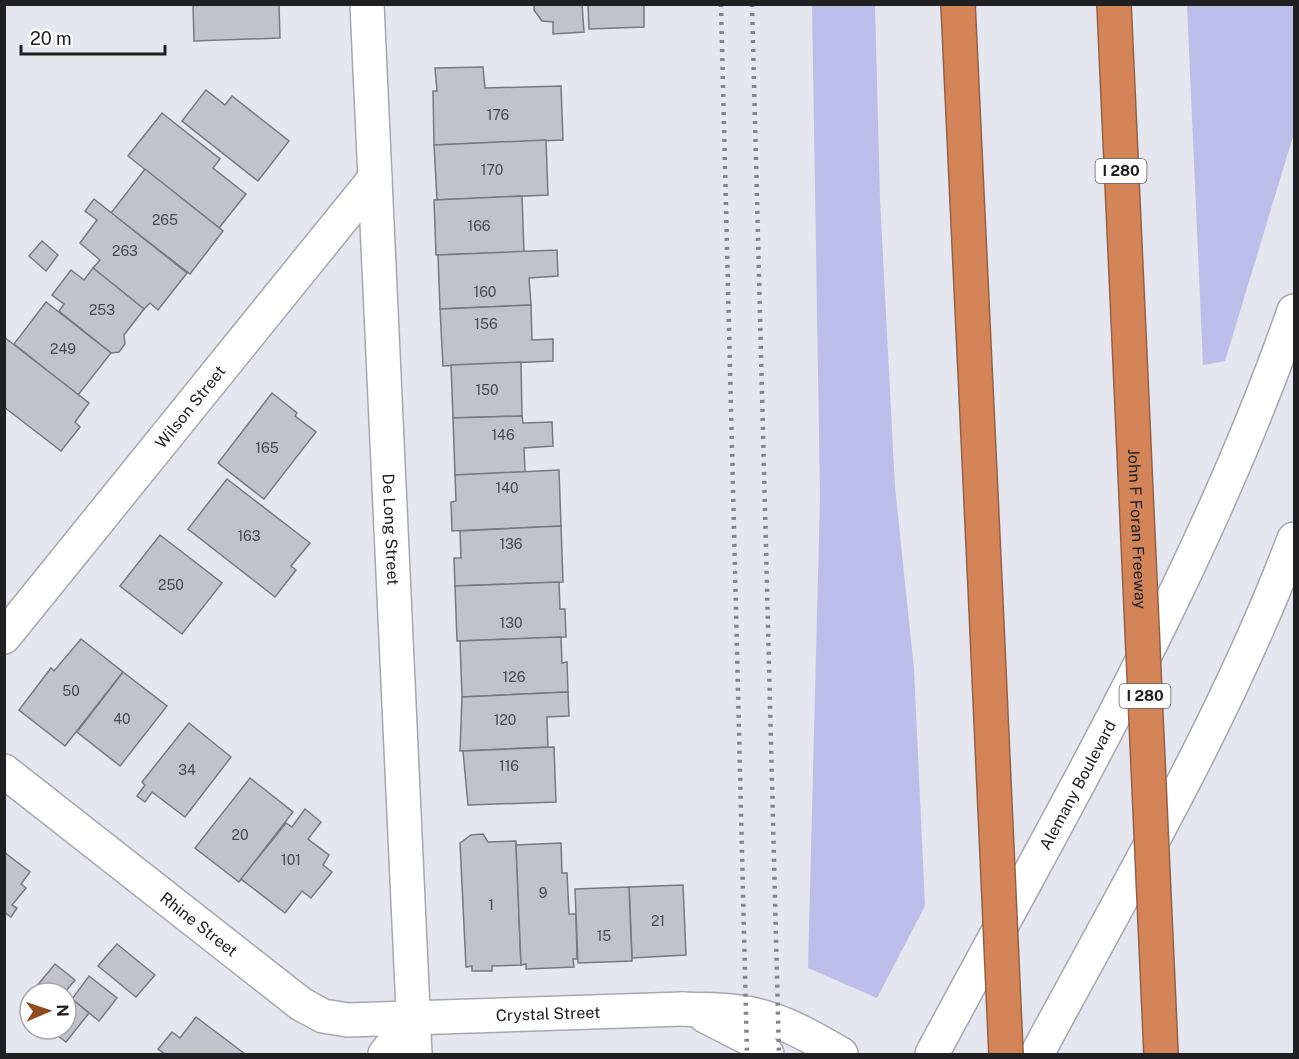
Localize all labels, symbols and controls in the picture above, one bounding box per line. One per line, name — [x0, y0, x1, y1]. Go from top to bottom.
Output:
scale bar — [21, 18, 165, 56]
text: 20 m — [30, 28, 72, 49]
house number: 176 — [487, 107, 510, 123]
road number: I 280 — [1096, 159, 1146, 183]
house number: 170 — [481, 162, 503, 178]
house number: 265 — [152, 212, 178, 228]
house number: 166 — [467, 218, 491, 234]
house number: 263 — [112, 243, 138, 259]
house number: 160 — [474, 284, 496, 300]
house number: 253 — [89, 302, 115, 318]
house number: 156 — [474, 316, 498, 332]
house number: 249 — [50, 341, 76, 357]
street label: Wilson Street — [151, 362, 230, 452]
house number: 150 — [475, 382, 499, 398]
house number: 146 — [491, 427, 515, 443]
house number: 165 — [255, 440, 279, 456]
street label: John F Foran Freeway — [1124, 448, 1150, 610]
street label: De Long Street — [378, 473, 403, 586]
house number: 140 — [495, 480, 519, 496]
house number: 163 — [237, 528, 261, 544]
house number: 136 — [499, 536, 523, 552]
house number: 250 — [158, 577, 184, 593]
house number: 130 — [500, 615, 523, 631]
house number: 126 — [503, 669, 526, 685]
house number: 50 — [62, 683, 80, 699]
road number: I 280 — [1120, 684, 1170, 708]
house number: 40 — [113, 711, 131, 727]
house number: 120 — [494, 712, 516, 728]
street label: Alemany Boulevard — [1036, 717, 1120, 853]
house number: 116 — [499, 758, 519, 774]
house number: 34 — [178, 762, 196, 778]
house number: 20 — [232, 827, 248, 843]
house number: 101 — [281, 852, 301, 868]
house number: 9 — [539, 885, 548, 901]
street label: Rhine Street — [156, 888, 241, 961]
house number: 1 — [488, 897, 494, 913]
house number: 21 — [651, 913, 665, 929]
house number: 15 — [597, 928, 611, 944]
north arrow — [18, 981, 78, 1041]
street label: Crystal Street — [496, 1003, 601, 1025]
text: N — [53, 1004, 72, 1017]

